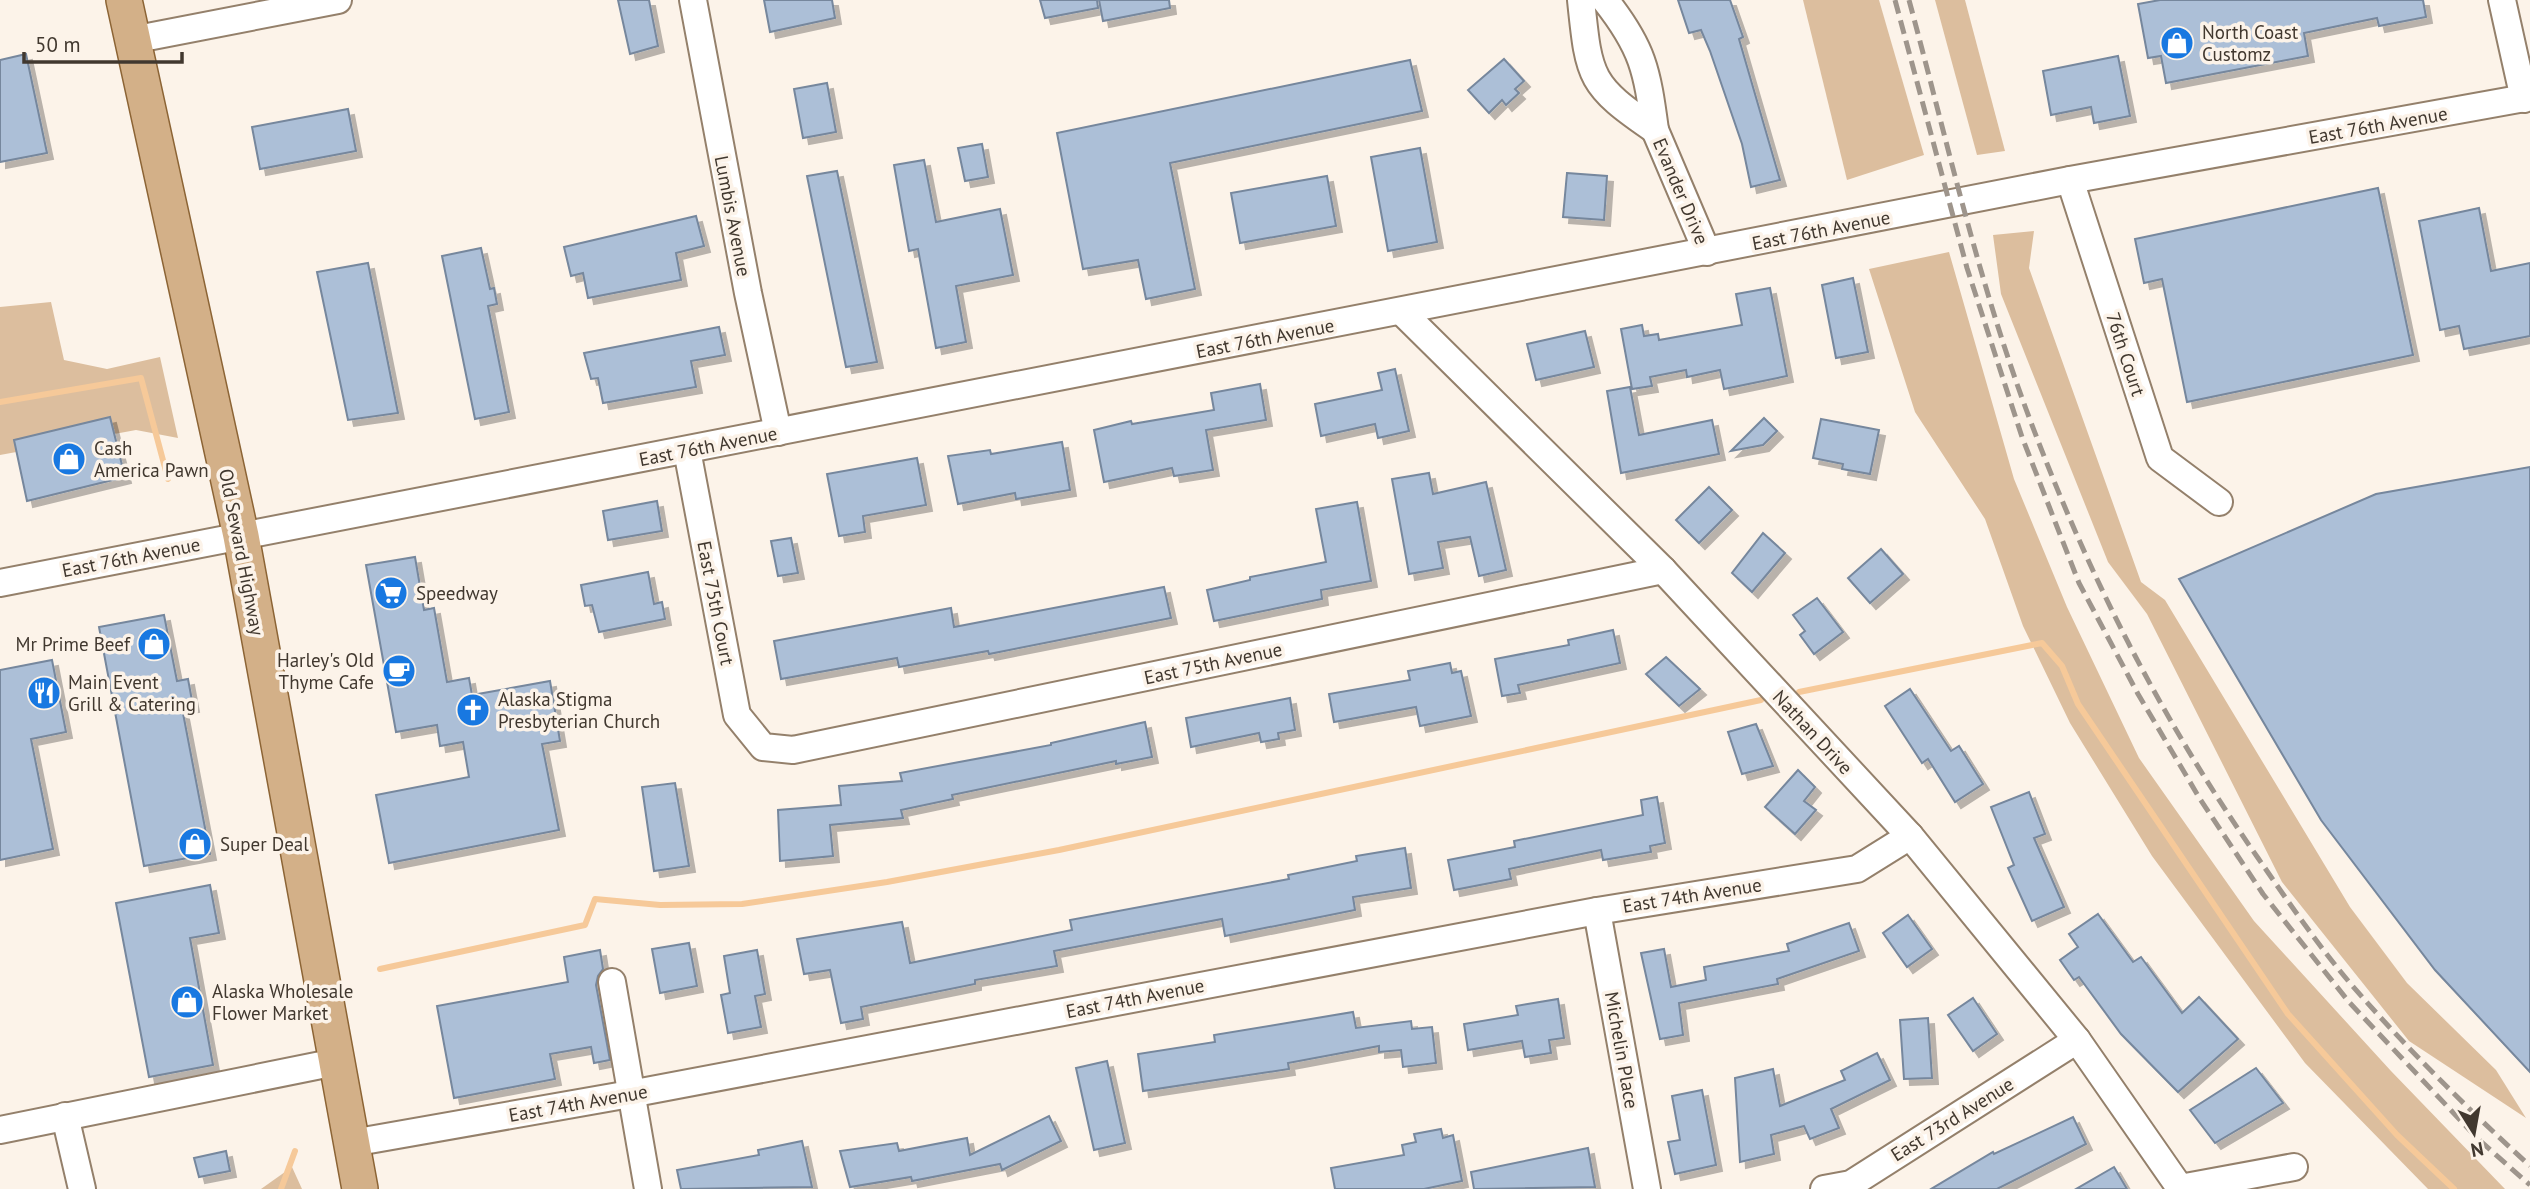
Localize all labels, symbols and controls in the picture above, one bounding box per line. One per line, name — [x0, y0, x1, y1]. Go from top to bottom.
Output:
place label: North Coast Customz — [2202, 20, 2299, 66]
scale bar — [24, 21, 182, 65]
shop icon: North Coast Customz — [2158, 24, 2196, 62]
text: 50 m — [35, 31, 81, 58]
street label: East 76th Avenue — [2307, 101, 2449, 149]
street label: Evander Drive — [1648, 134, 1714, 248]
street label: Lumbis Avenue — [710, 154, 756, 278]
street label: East 76th Avenue — [1750, 205, 1892, 255]
street label: 76th Court — [2101, 309, 2151, 399]
street label: East 76th Avenue — [1194, 313, 1336, 363]
street label: East 76th Avenue — [637, 421, 779, 471]
place label: Cash America Pawn — [94, 436, 209, 482]
shop icon: Cash America Pawn — [50, 440, 88, 478]
street label: Old Seward Highway — [214, 467, 270, 637]
street label: East 76th Avenue — [60, 532, 202, 582]
street label: East 75th Court — [692, 539, 740, 668]
supermarket icon: Speedway — [372, 574, 410, 612]
place label: Speedway — [416, 581, 498, 605]
shop icon: Mr Prime Beef — [135, 625, 173, 663]
place label: Mr Prime Beef — [16, 632, 131, 656]
street label: East 75th Avenue — [1142, 637, 1284, 689]
place label: Harley's Old Thyme Cafe — [277, 648, 374, 694]
cafe icon: Harley's Old Thyme Cafe — [380, 652, 418, 690]
place label: Main Event Grill & Catering — [68, 670, 196, 716]
restaurant icon: Main Event Grill & Catering — [25, 674, 63, 712]
street label: Nathan Drive — [1768, 685, 1858, 779]
place label: Alaska Stigma Presbyterian Church — [498, 687, 660, 733]
church icon: Alaska Stigma Presbyterian Church — [454, 691, 492, 729]
shop icon: Super Deal — [176, 825, 214, 863]
place label: Super Deal — [220, 832, 309, 856]
street label: East 74th Avenue — [1621, 872, 1763, 918]
street label: East 74th Avenue — [1064, 973, 1206, 1023]
place label: Alaska Wholesale Flower Market — [212, 979, 353, 1025]
shop icon: Alaska Wholesale Flower Market — [168, 983, 206, 1021]
street label: Michelin Place — [1600, 990, 1644, 1110]
street label: East 73rd Avenue — [1886, 1072, 2018, 1166]
street label: East 74th Avenue — [507, 1079, 649, 1127]
north arrow — [2439, 1098, 2509, 1168]
text: N — [2469, 1137, 2486, 1163]

